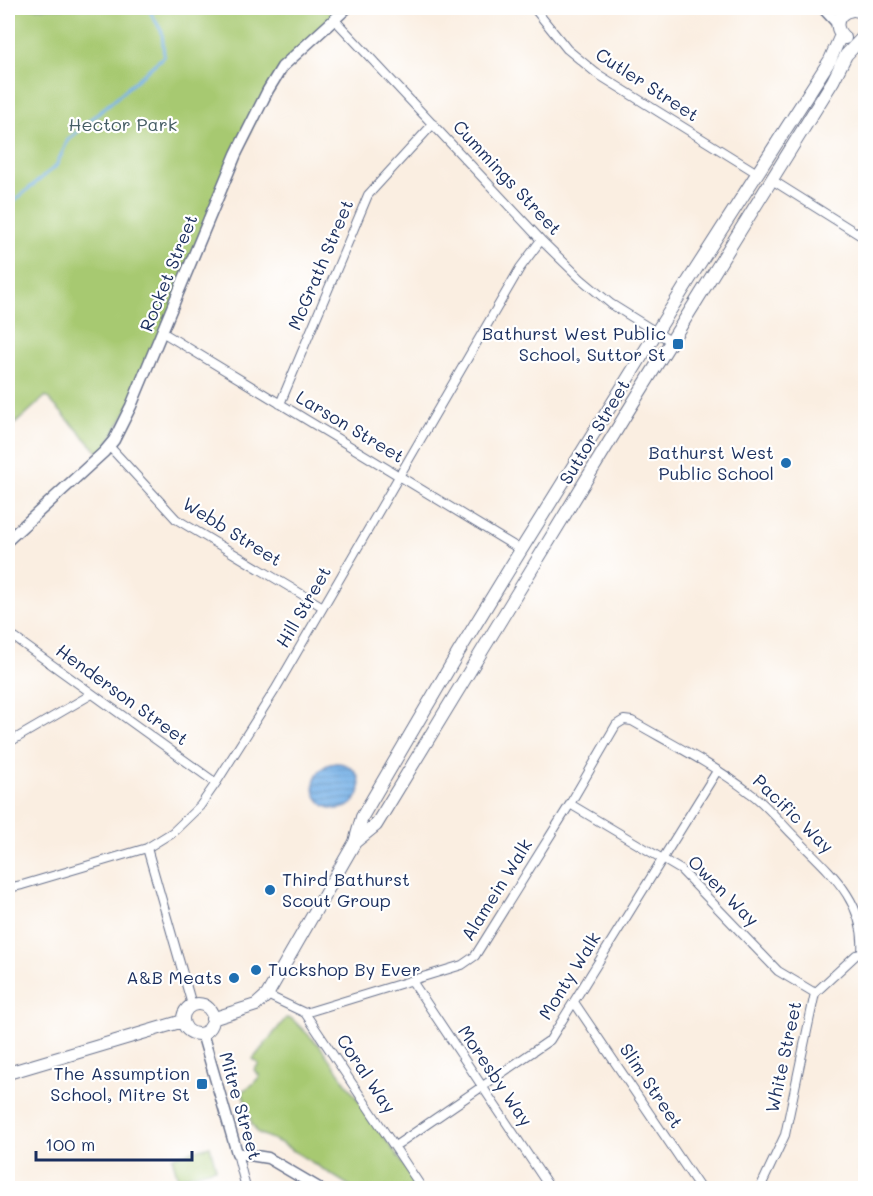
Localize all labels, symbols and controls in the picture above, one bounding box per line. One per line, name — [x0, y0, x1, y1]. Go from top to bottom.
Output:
street label: Cutler Street — [591, 42, 704, 126]
park label: Hector Park — [69, 112, 177, 136]
street label: Cummings Street — [448, 115, 567, 240]
street label: McGrath Street — [282, 196, 358, 334]
street label: Rocket Street — [134, 210, 203, 335]
place label: Bathurst West Public School, Suttor St — [482, 321, 666, 366]
marker: Bathurst West Public School, Suttor St — [671, 337, 685, 351]
street label: Suttor Street — [553, 374, 635, 488]
street label: Larson Street — [292, 384, 409, 468]
place label: Bathurst West Public School — [649, 440, 774, 485]
marker: Bathurst West Public School — [779, 456, 793, 470]
street label: Webb Street — [178, 491, 287, 571]
street label: Hill Street — [270, 561, 336, 652]
street label: Henderson Street — [52, 638, 194, 750]
street label: Pacific Way — [748, 769, 839, 858]
street label: Alamein Walk — [455, 834, 537, 945]
street label: Owen Way — [683, 849, 765, 931]
place label: Third Bathurst Scout Group — [282, 867, 410, 912]
marker: Third Bathurst Scout Group — [263, 883, 277, 897]
street label: Monty Walk — [533, 927, 606, 1024]
place label: Tuckshop By Ever — [268, 957, 421, 981]
marker: Tuckshop By Ever — [249, 963, 263, 977]
place label: A&B Meats — [126, 965, 222, 989]
marker: A&B Meats — [227, 971, 241, 985]
street label: White Street — [759, 999, 807, 1115]
street label: Moresby Way — [453, 1020, 538, 1131]
street label: Coral Way — [332, 1029, 402, 1118]
street label: Slim Street — [615, 1038, 689, 1133]
street label: Mitre Street — [214, 1049, 268, 1162]
place label: The Assumption School, Mitre St — [50, 1061, 190, 1106]
marker: The Assumption School, Mitre St — [195, 1077, 209, 1091]
scale bar — [36, 1124, 192, 1162]
text: 100 m — [45, 1132, 95, 1156]

